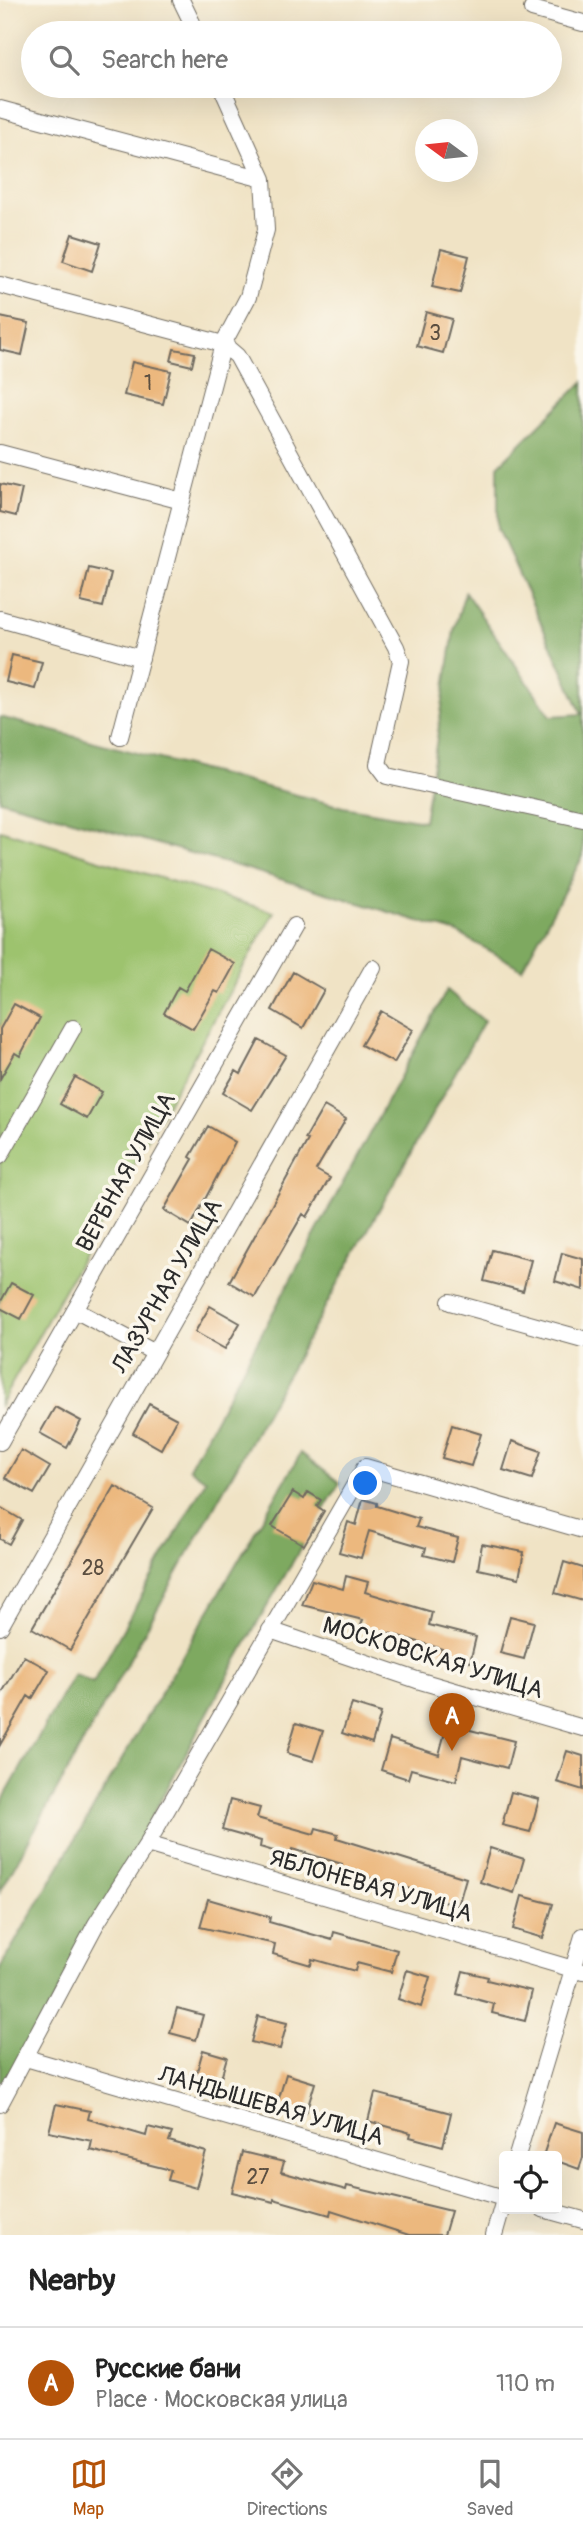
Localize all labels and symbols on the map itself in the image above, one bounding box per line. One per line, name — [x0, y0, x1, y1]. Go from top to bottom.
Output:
north arrow — [415, 119, 478, 182]
house number: 3 — [429, 320, 441, 347]
house number: 1 — [144, 370, 152, 397]
street label: ВЕРБНАЯ УЛИЦА — [70, 1087, 182, 1257]
street label: ЛАЗУРНАЯ УЛИЦА — [105, 1194, 229, 1379]
your location — [348, 1466, 382, 1500]
house number: 28 — [82, 1555, 104, 1582]
street label: МОСКОВСКАЯ УЛИЦА — [319, 1611, 547, 1705]
pin: A — [429, 1693, 475, 1751]
street label: ЯБЛОНЕВАЯ УЛИЦА — [266, 1843, 476, 1929]
street label: ЛАНДЫШЕВАЯ УЛИЦА — [154, 2060, 387, 2152]
house number: 27 — [247, 2164, 269, 2191]

